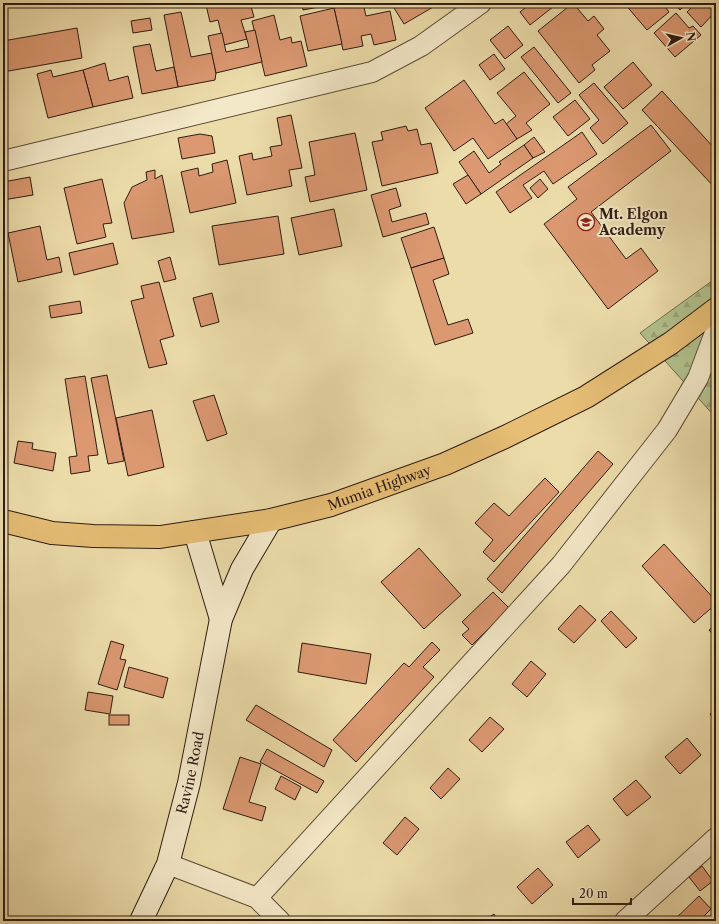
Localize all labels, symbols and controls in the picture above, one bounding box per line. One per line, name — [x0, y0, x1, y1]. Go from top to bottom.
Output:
north arrow — [661, 18, 701, 58]
text: N — [683, 31, 699, 43]
place label: Mt. Elgon Academy — [598, 205, 669, 239]
school or university icon: Mt. Elgon Academy — [576, 212, 596, 232]
street label: Mumia Highway — [325, 461, 434, 515]
street label: Ravine Road — [172, 729, 208, 816]
scale bar — [573, 880, 631, 906]
text: 20 m — [579, 886, 608, 901]

